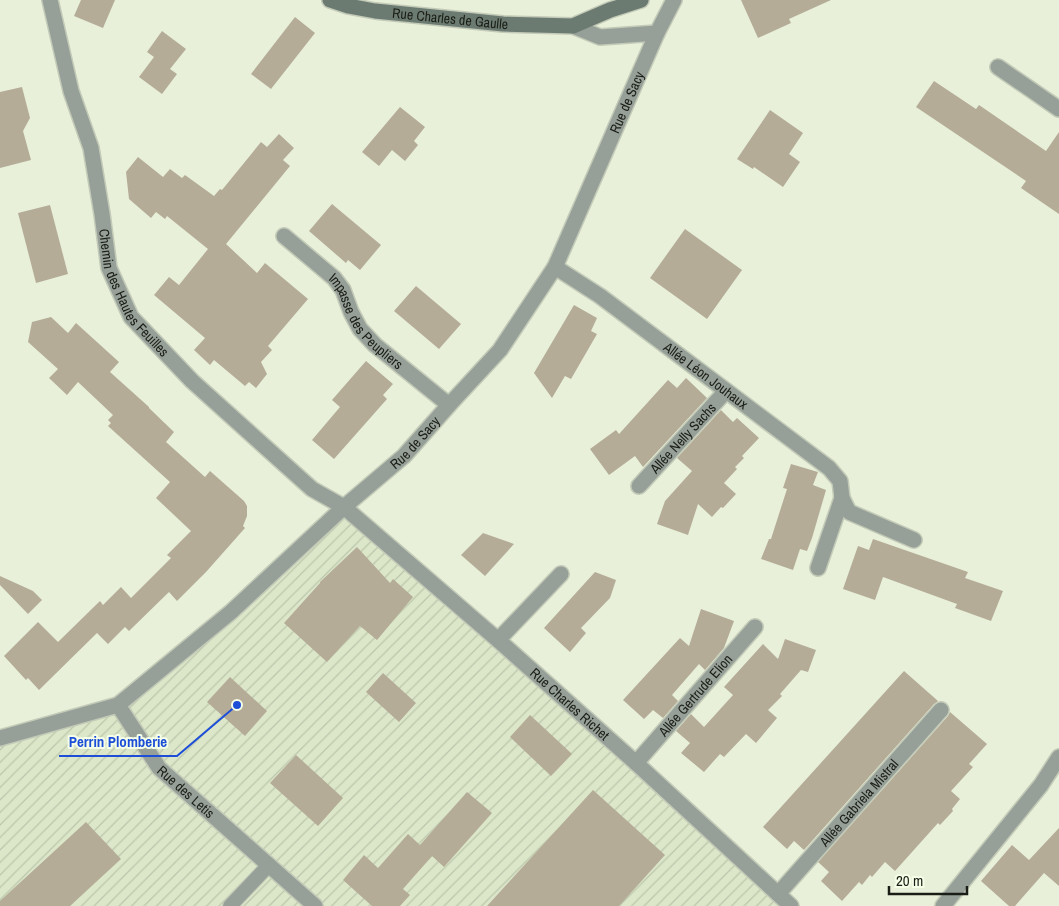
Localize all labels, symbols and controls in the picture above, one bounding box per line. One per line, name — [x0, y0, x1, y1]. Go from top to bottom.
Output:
street label: Rue Charles de Gaulle — [391, 4, 508, 33]
street label: Rue de Sacy — [605, 68, 648, 136]
street label: Chemin des Hautes Feuilles — [95, 228, 173, 361]
street label: Impasse des Peupliers — [325, 269, 407, 373]
street label: Allée Léon Jouhaux — [659, 337, 752, 413]
street label: Allée Nelly Sachs — [645, 399, 720, 478]
street label: Rue de Sacy — [386, 412, 444, 473]
street label: Allée Gertrude Elion — [654, 650, 736, 741]
street label: Rue Charles Richet — [526, 664, 613, 744]
callout: Perrin Plomberie — [59, 726, 177, 756]
text: Perrin Plomberie — [69, 731, 167, 752]
street label: Allée Gabriela Mistral — [815, 755, 902, 851]
street label: Rue des Letis — [153, 761, 219, 822]
scale bar — [889, 864, 966, 896]
text: 20 m — [896, 870, 923, 891]

